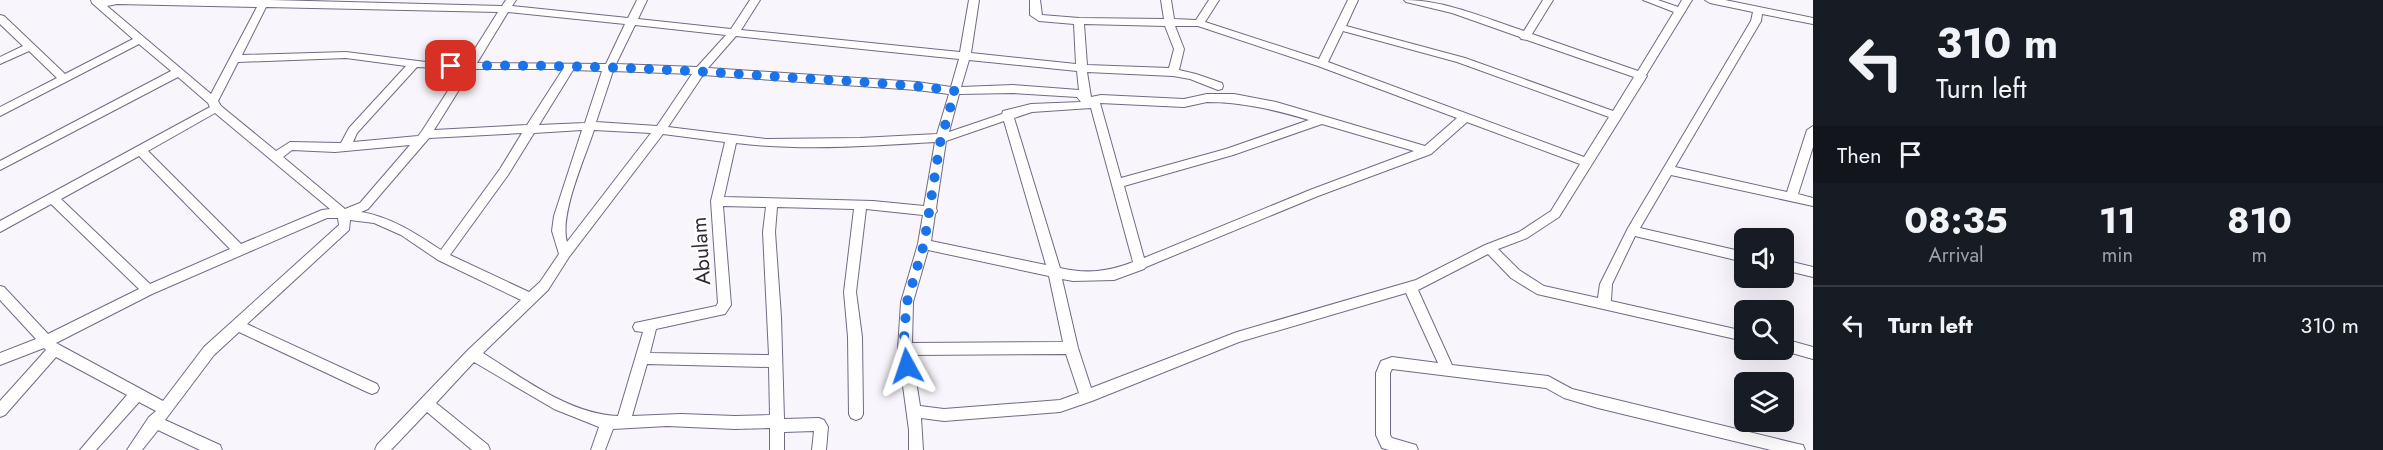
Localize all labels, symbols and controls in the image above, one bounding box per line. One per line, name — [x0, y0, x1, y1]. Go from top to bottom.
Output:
text: 310 m — [1936, 13, 2058, 74]
icon: left — [1837, 24, 1915, 102]
pin — [425, 40, 476, 91]
icon: arrive — [434, 49, 467, 82]
text: Turn left — [1936, 69, 2026, 108]
icon: arrive — [1894, 138, 1927, 171]
text: Then — [1837, 139, 1882, 171]
text: 08:35 — [1904, 194, 2008, 246]
text: 11 — [2099, 194, 2136, 246]
text: 810 — [2227, 194, 2292, 246]
street label: Abulam — [684, 216, 718, 286]
map controls — [1734, 228, 1794, 432]
button: sound — [1734, 228, 1794, 288]
text: Arrival — [1928, 241, 1984, 270]
text: min — [2102, 241, 2133, 270]
text: m — [2252, 241, 2267, 270]
button: search — [1734, 300, 1794, 360]
icon: left — [1837, 309, 1870, 342]
text: Turn left — [1888, 309, 1973, 341]
text: 310 m — [2300, 309, 2359, 341]
position arrow — [875, 334, 939, 398]
button: layers — [1734, 372, 1794, 432]

